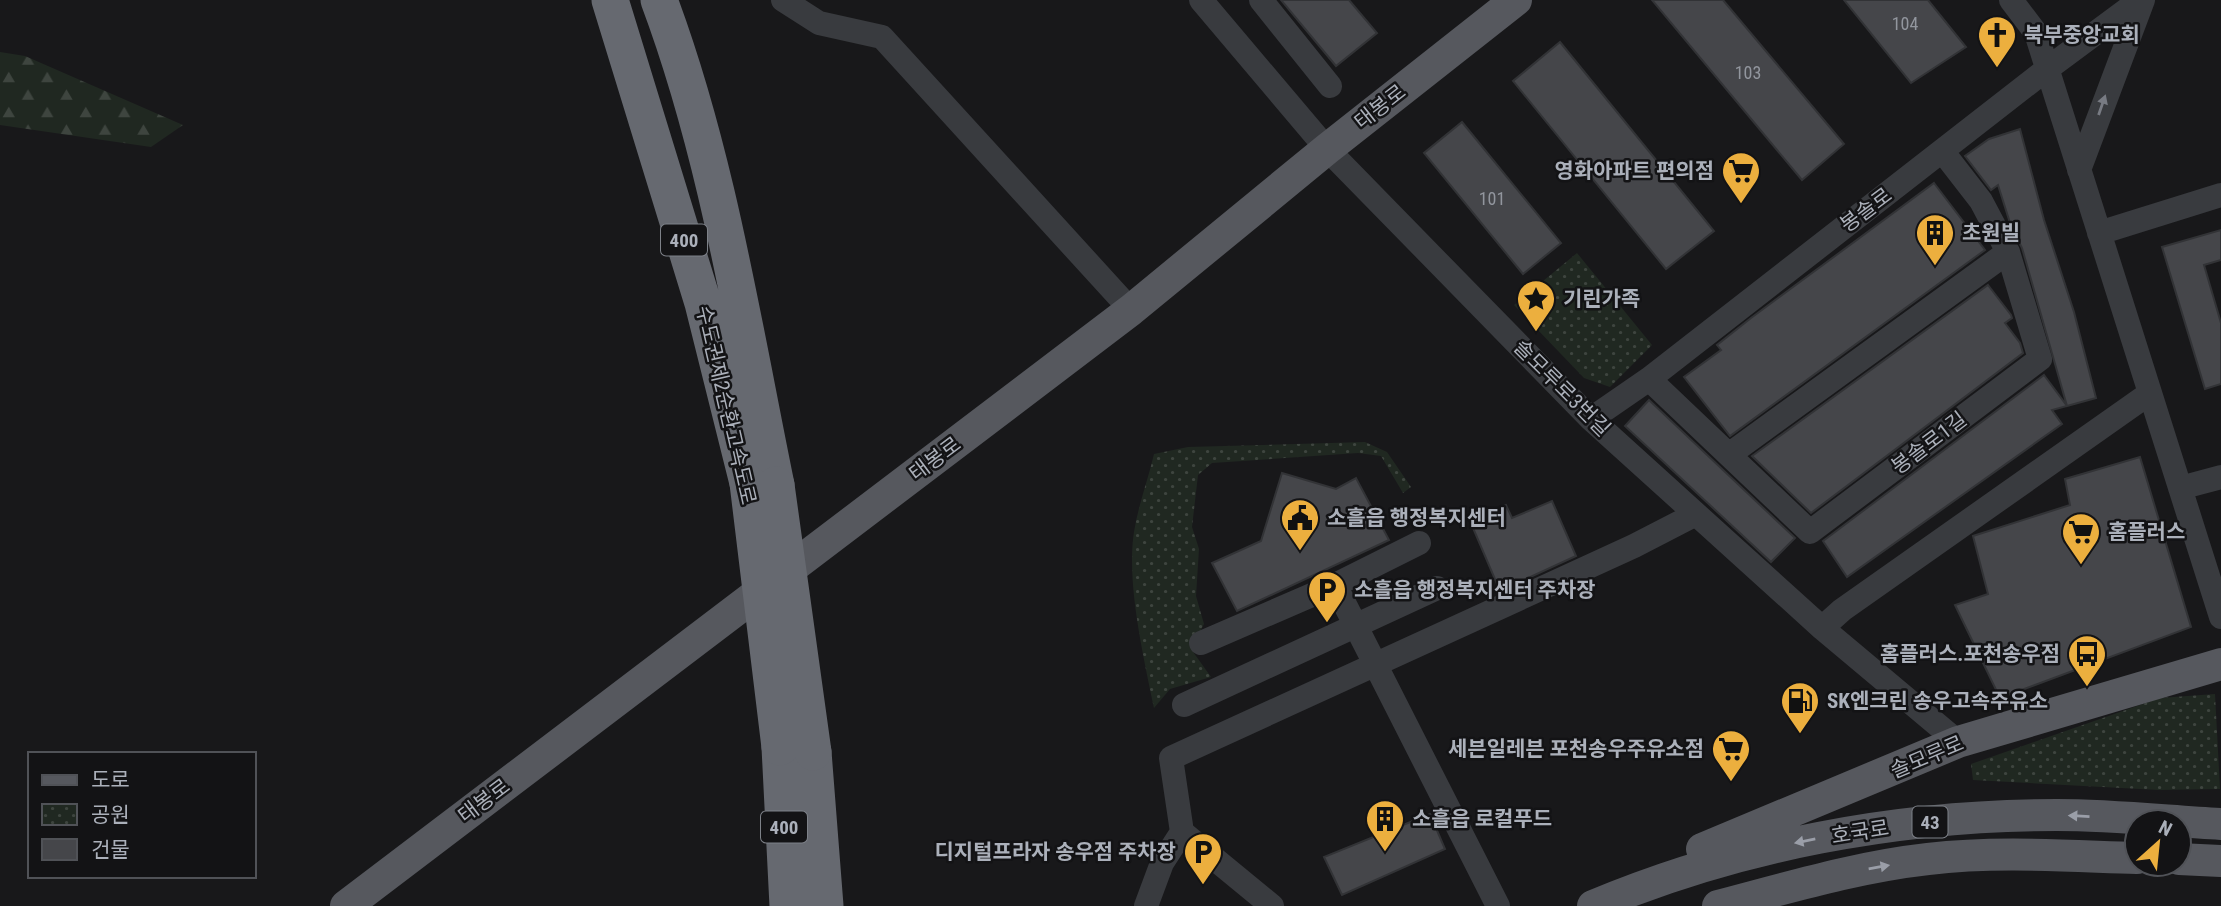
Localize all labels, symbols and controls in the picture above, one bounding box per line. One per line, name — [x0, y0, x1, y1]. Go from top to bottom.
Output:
house number: 104 — [1892, 13, 1918, 34]
church icon: 북부중앙교회 — [1976, 14, 2018, 69]
place label: 북부중앙교회 — [2024, 23, 2140, 47]
house number: 103 — [1735, 62, 1761, 83]
street label: 태봉로 — [1350, 80, 1410, 134]
one-way arrow — [2097, 95, 2108, 116]
supermarket icon: 영화아파트 편의점 — [1720, 150, 1762, 205]
place label: 영화아파트 편의점 — [1555, 159, 1714, 183]
street label: 봉솔로 — [1836, 183, 1896, 237]
house number: 101 — [1479, 188, 1505, 209]
building icon: 초원빌 — [1914, 212, 1956, 267]
place label: 초원빌 — [1962, 221, 2020, 245]
road number: 400 — [661, 224, 707, 256]
place icon: 기린가족 — [1515, 278, 1557, 333]
place label: 기린가족 — [1563, 287, 1640, 311]
street label: 수도권제2순환고속도로 — [691, 303, 761, 507]
street label: 솔모루로3번길 — [1509, 335, 1615, 441]
street label: 봉솔로1길 — [1887, 407, 1971, 479]
street label: 태봉로 — [905, 432, 965, 486]
public building icon: 소흘읍 행정복지센터 — [1279, 497, 1321, 552]
place label: 소흘읍 행정복지센터 — [1327, 506, 1506, 530]
supermarket icon: 홈플러스 — [2060, 511, 2102, 566]
place label: 홈플러스 — [2108, 520, 2185, 544]
parking icon: 소흘읍 행정복지센터 주차장 — [1306, 569, 1348, 624]
place label: 소흘읍 행정복지센터 주차장 — [1354, 578, 1596, 602]
bus stop icon: 홈플러스.포천송우점 — [2066, 633, 2108, 688]
place label: 홈플러스.포천송우점 — [1880, 642, 2060, 666]
fuel station icon: SK엔크린 송우고속주유소 — [1779, 680, 1821, 735]
place label: SK엔크린 송우고속주유소 — [1827, 689, 2048, 713]
supermarket icon: 세븐일레븐 포천송우주유소점 — [1710, 728, 1752, 783]
street label: 솔모루로 — [1887, 731, 1967, 783]
place label: 세븐일레븐 포천송우주유소점 — [1448, 737, 1704, 761]
legend — [28, 752, 256, 878]
text: 도로 — [91, 768, 130, 792]
street label: 태봉로 — [454, 774, 514, 828]
building icon: 소흘읍 로컬푸드 — [1364, 798, 1406, 853]
text: 공원 — [91, 803, 130, 827]
road number: 43 — [1912, 806, 1948, 838]
place label: 소흘읍 로컬푸드 — [1412, 807, 1552, 831]
north arrow — [2123, 808, 2193, 878]
one-way arrow — [2068, 811, 2090, 822]
road number: 400 — [761, 812, 807, 842]
text: N — [2155, 815, 2176, 841]
street label: 호국로 — [1829, 816, 1891, 848]
parking icon: 디지털프라자 송우점 주차장 — [1182, 831, 1224, 886]
one-way arrow — [1794, 835, 1816, 846]
text: 건물 — [91, 838, 130, 862]
place label: 디지털프라자 송우점 주차장 — [934, 840, 1176, 864]
one-way arrow — [1869, 861, 1891, 872]

